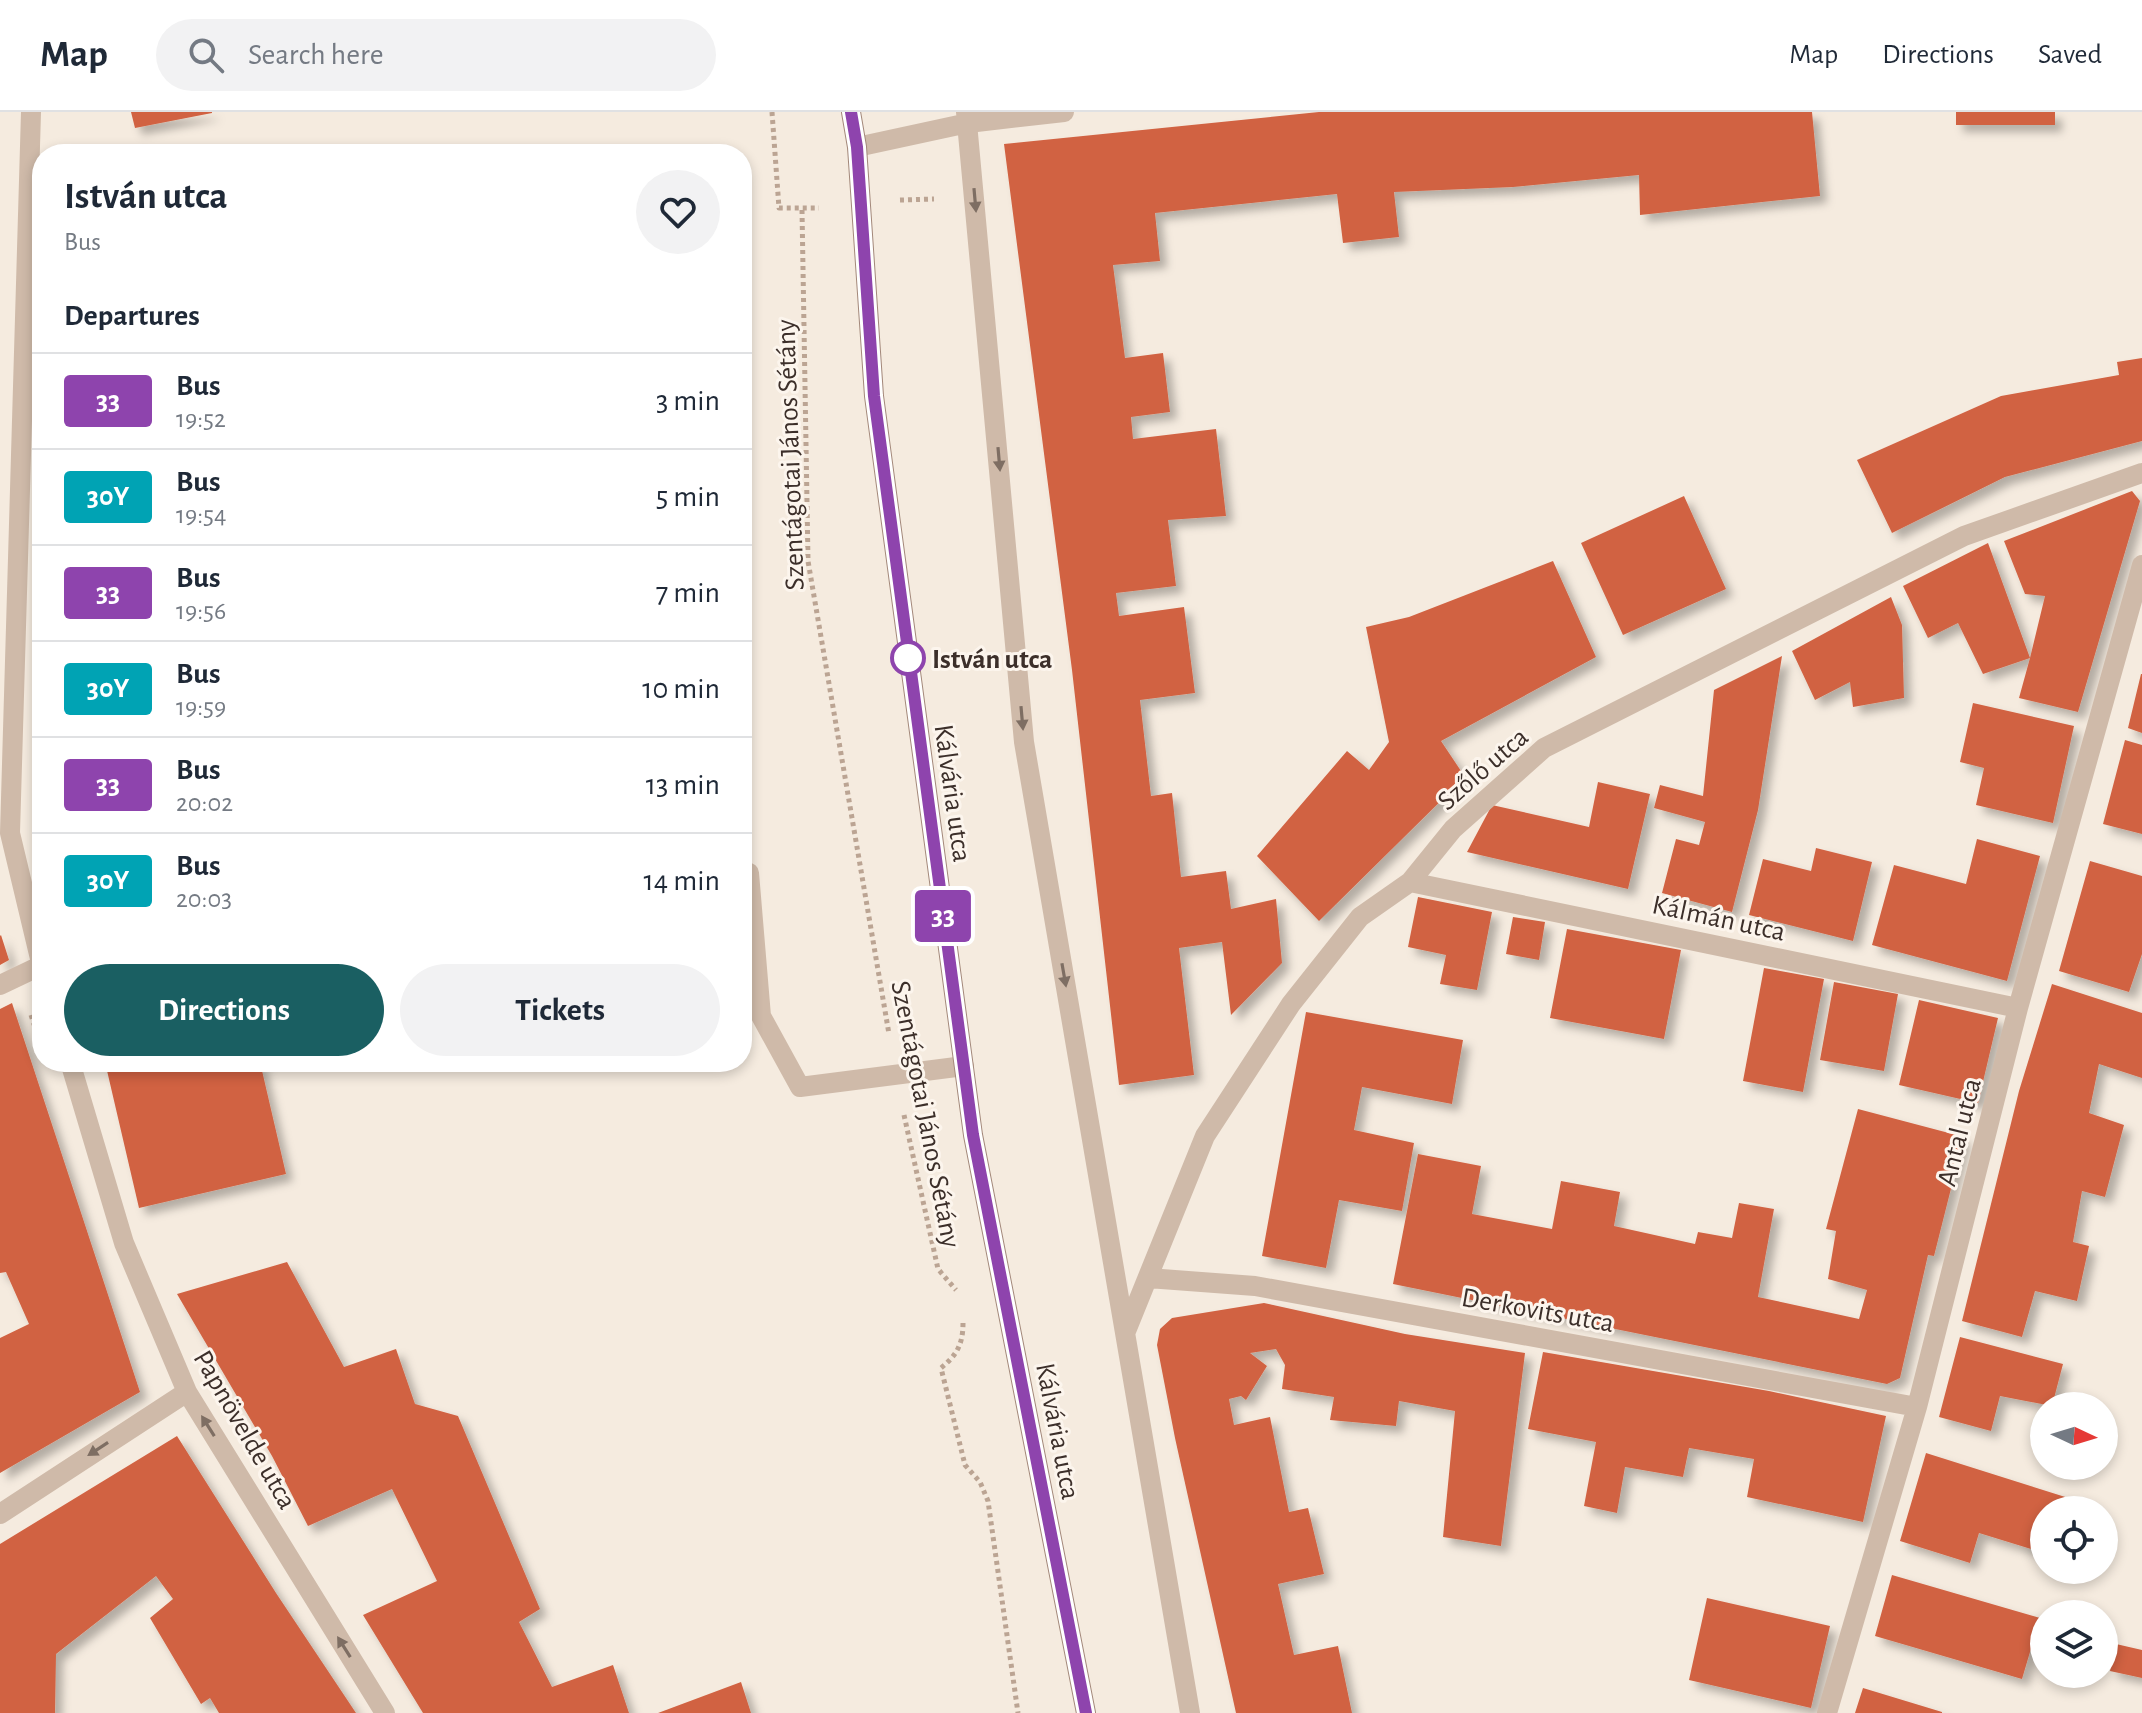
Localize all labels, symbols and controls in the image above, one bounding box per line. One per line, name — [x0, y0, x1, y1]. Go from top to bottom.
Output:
search box — [156, 19, 716, 91]
icon: search — [184, 33, 228, 77]
text: Map — [40, 36, 108, 74]
text: Search here — [248, 40, 384, 70]
text: Map — [1789, 41, 1838, 69]
text: Directions — [1882, 41, 1994, 69]
text: Saved — [2038, 41, 2102, 69]
button: heart — [636, 170, 720, 254]
text: István utca — [64, 178, 227, 216]
one-way arrow — [969, 188, 982, 213]
text: Bus — [64, 229, 101, 255]
text: Departures — [64, 301, 200, 331]
street label: Szentágotai János Sétány — [772, 319, 810, 591]
text: Bus — [176, 371, 221, 401]
text: 3 min — [656, 386, 720, 416]
text: 33 — [96, 387, 120, 415]
text: 19:52 — [176, 406, 226, 432]
one-way arrow — [992, 447, 1005, 472]
text: Bus — [176, 467, 221, 497]
text: 5 min — [656, 482, 720, 512]
text: 30Y — [87, 483, 129, 511]
text: 19:54 — [176, 502, 227, 528]
text: Bus — [176, 563, 221, 593]
text: 7 min — [656, 578, 720, 608]
text: 33 — [96, 579, 120, 607]
text: 19:56 — [176, 598, 226, 624]
marker: István utca — [891, 641, 925, 675]
place label: István utca — [932, 646, 1052, 674]
text: Bus — [176, 659, 221, 689]
text: 10 min — [642, 674, 720, 704]
text: 30Y — [87, 675, 129, 703]
text: 19:59 — [176, 694, 226, 720]
one-way arrow — [1016, 706, 1029, 731]
street label: Kálvária utca — [929, 723, 976, 864]
street label: Szőlő utca — [1433, 723, 1534, 816]
text: Bus — [176, 755, 221, 785]
text: 13 min — [646, 770, 720, 800]
text: 33 — [96, 771, 120, 799]
text: 20:02 — [176, 790, 233, 816]
text: Bus — [176, 851, 221, 881]
text: 14 min — [644, 866, 720, 896]
text: 30Y — [87, 867, 129, 895]
text: 20:03 — [176, 886, 232, 912]
line badge: 33 — [907, 890, 979, 942]
street label: Kálmán utca — [1650, 891, 1788, 947]
text: 33 — [931, 902, 955, 930]
one-way arrow — [1059, 962, 1071, 987]
button: Directions — [64, 964, 384, 1056]
button: Tickets — [400, 964, 720, 1056]
street label: Szentágotai János Sétány — [885, 979, 965, 1250]
street label: Antal utca — [1933, 1076, 1987, 1189]
street label: Derkovits utca — [1459, 1284, 1616, 1338]
street label: Papnövelde utca — [188, 1346, 301, 1514]
street label: Kálvária utca — [1030, 1361, 1084, 1502]
north arrow — [2030, 1392, 2118, 1480]
map controls — [2030, 1392, 2118, 1688]
one-way arrow — [200, 1415, 215, 1436]
one-way arrow — [88, 1442, 109, 1457]
button: locate — [2030, 1496, 2118, 1584]
button: layers — [2030, 1600, 2118, 1688]
one-way arrow — [338, 1636, 352, 1658]

